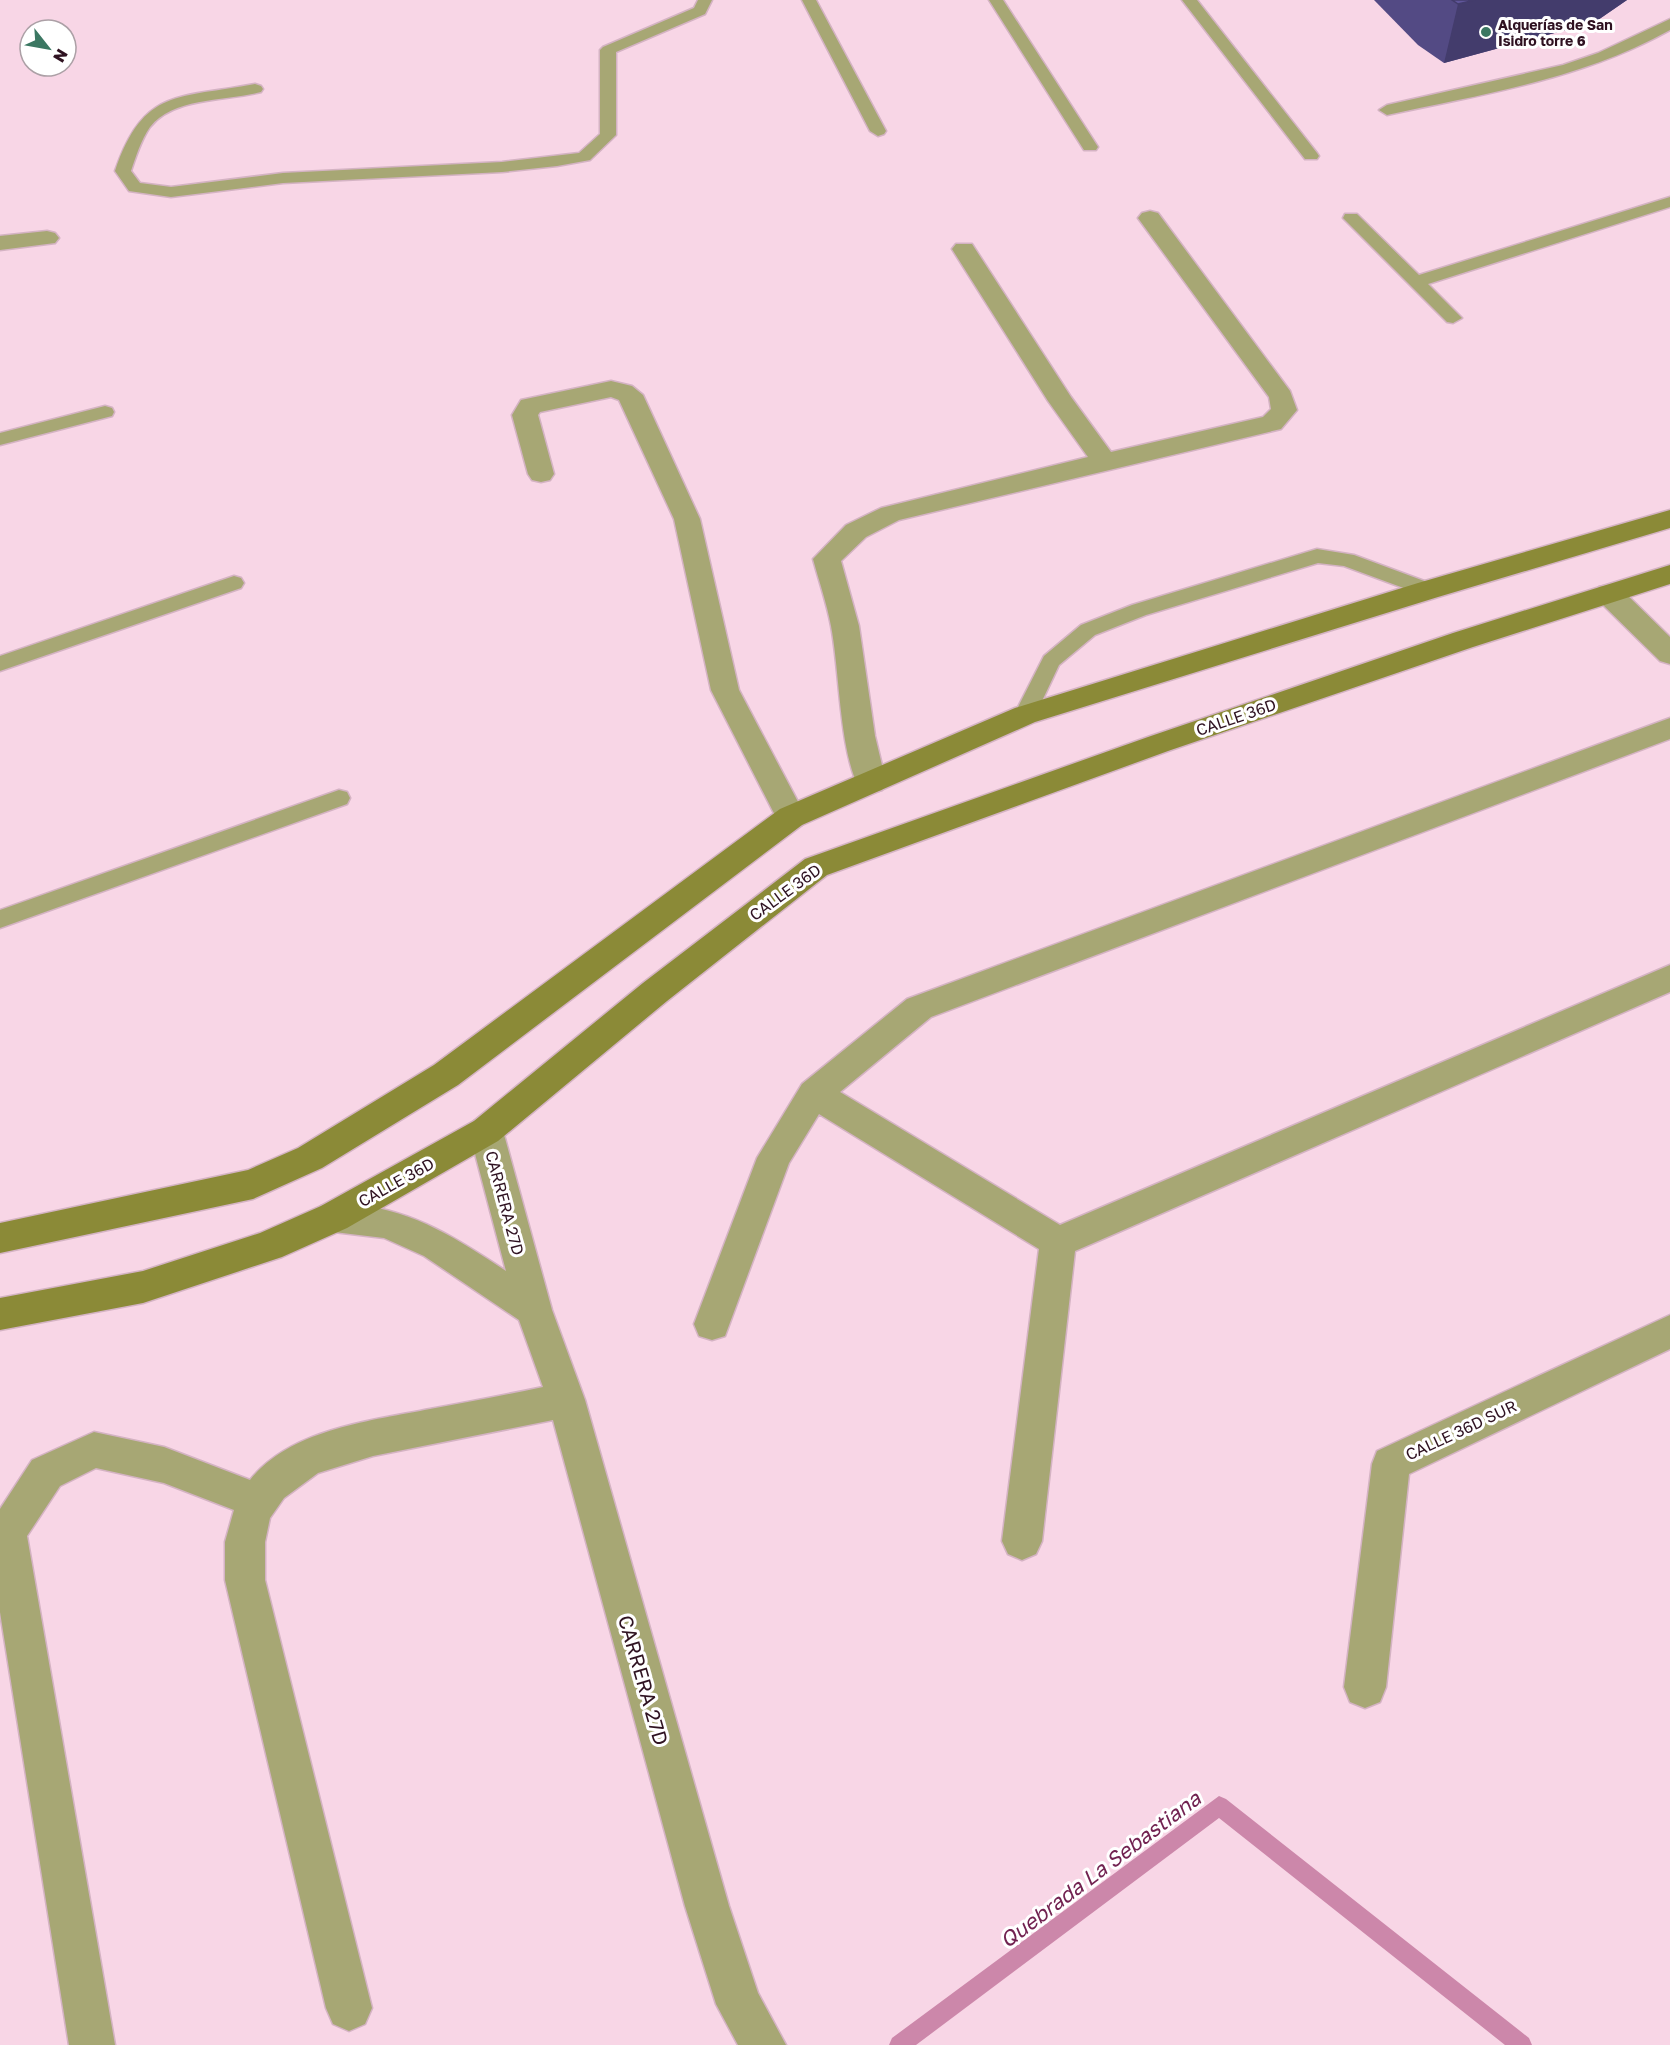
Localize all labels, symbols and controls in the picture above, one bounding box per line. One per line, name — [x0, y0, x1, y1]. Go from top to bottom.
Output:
place label: Alquerías de San Isidro torre 6 — [1498, 16, 1613, 49]
north arrow — [18, 18, 78, 78]
marker: Alquerías de San Isidro torre 6 — [1479, 25, 1493, 39]
text: N — [49, 45, 73, 66]
street label: CALLE 36D — [1193, 694, 1279, 740]
street label: CALLE 36D — [745, 859, 825, 925]
street label: CARRERA 27D — [481, 1149, 529, 1257]
street label: CALLE 36D — [355, 1153, 437, 1211]
street label: CALLE 36D SUR — [1402, 1395, 1520, 1464]
street label: CARRERA 27D — [614, 1612, 674, 1748]
water label: Quebrada La Sebastiana — [994, 1784, 1206, 1953]

